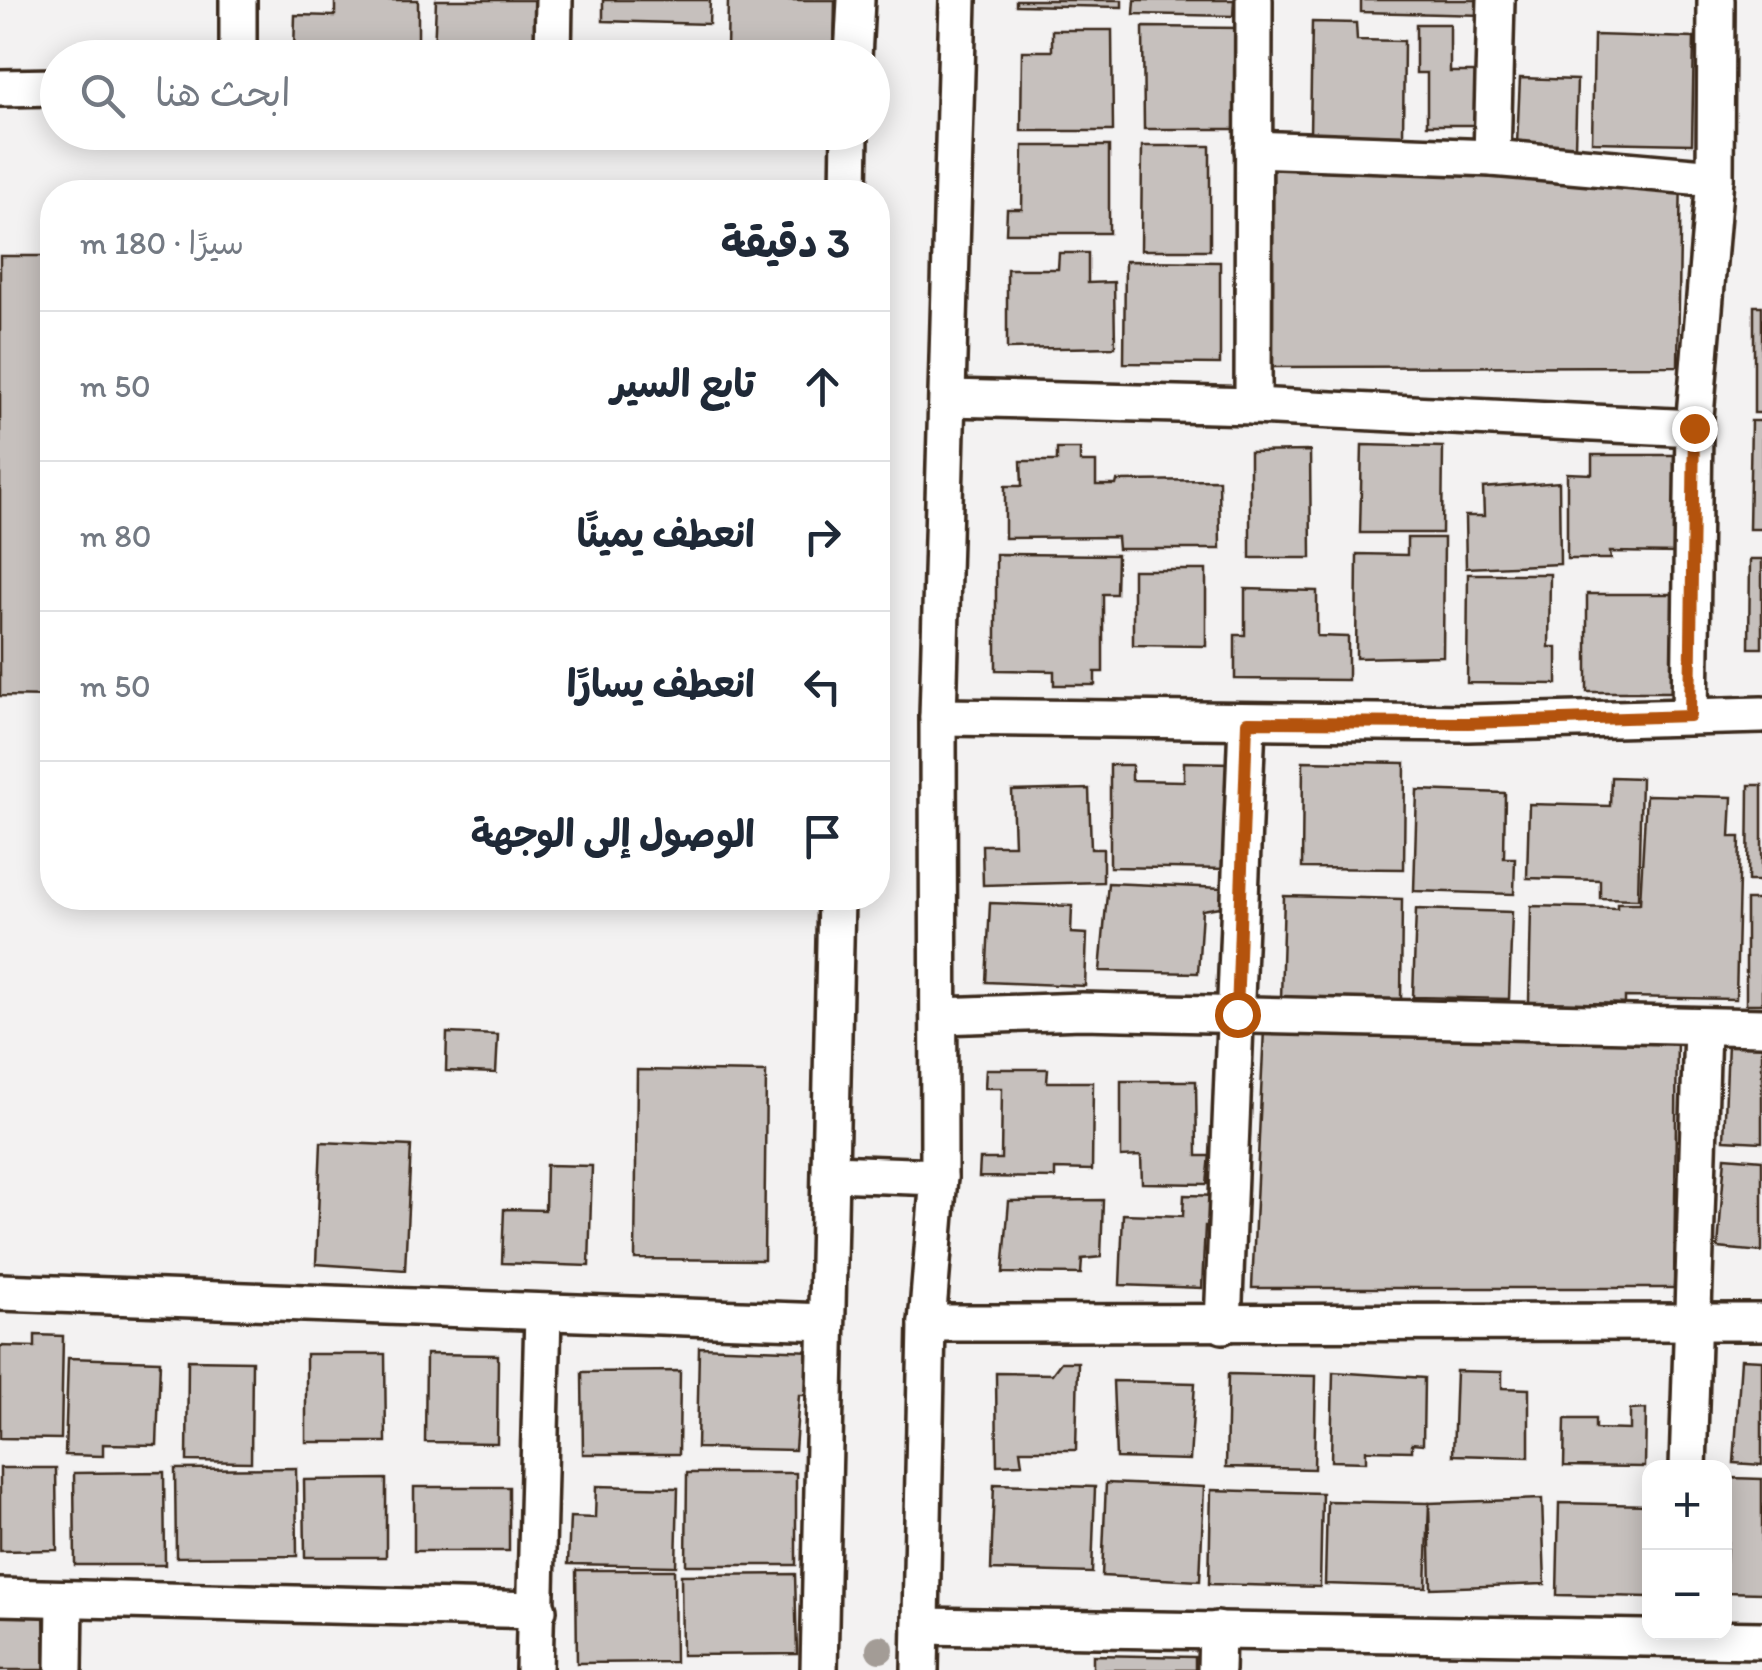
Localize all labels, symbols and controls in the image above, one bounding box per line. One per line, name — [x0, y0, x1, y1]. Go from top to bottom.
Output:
search box — [40, 40, 890, 150]
icon: search — [75, 68, 130, 123]
text: ابحث هنا — [155, 70, 291, 116]
text: 3 دقيقة — [721, 217, 850, 268]
text: سيرًا · 180 m — [80, 224, 244, 262]
icon: ahead — [795, 359, 850, 414]
text: تابع السير — [611, 361, 755, 407]
text: 50 m — [80, 367, 151, 405]
route end — [1672, 406, 1718, 452]
icon: right — [795, 509, 850, 564]
text: انعطف يمينًا — [577, 511, 755, 557]
text: 80 m — [80, 517, 151, 555]
icon: left — [795, 659, 850, 714]
text: انعطف يسارًا — [567, 661, 755, 707]
text: 50 m — [80, 667, 151, 705]
icon: arrive — [795, 809, 850, 864]
text: الوصول إلى الوجهة — [471, 811, 755, 857]
route start — [1215, 992, 1261, 1038]
map controls — [1642, 1460, 1732, 1640]
button: + — [1642, 1460, 1732, 1550]
button: − — [1642, 1550, 1732, 1640]

